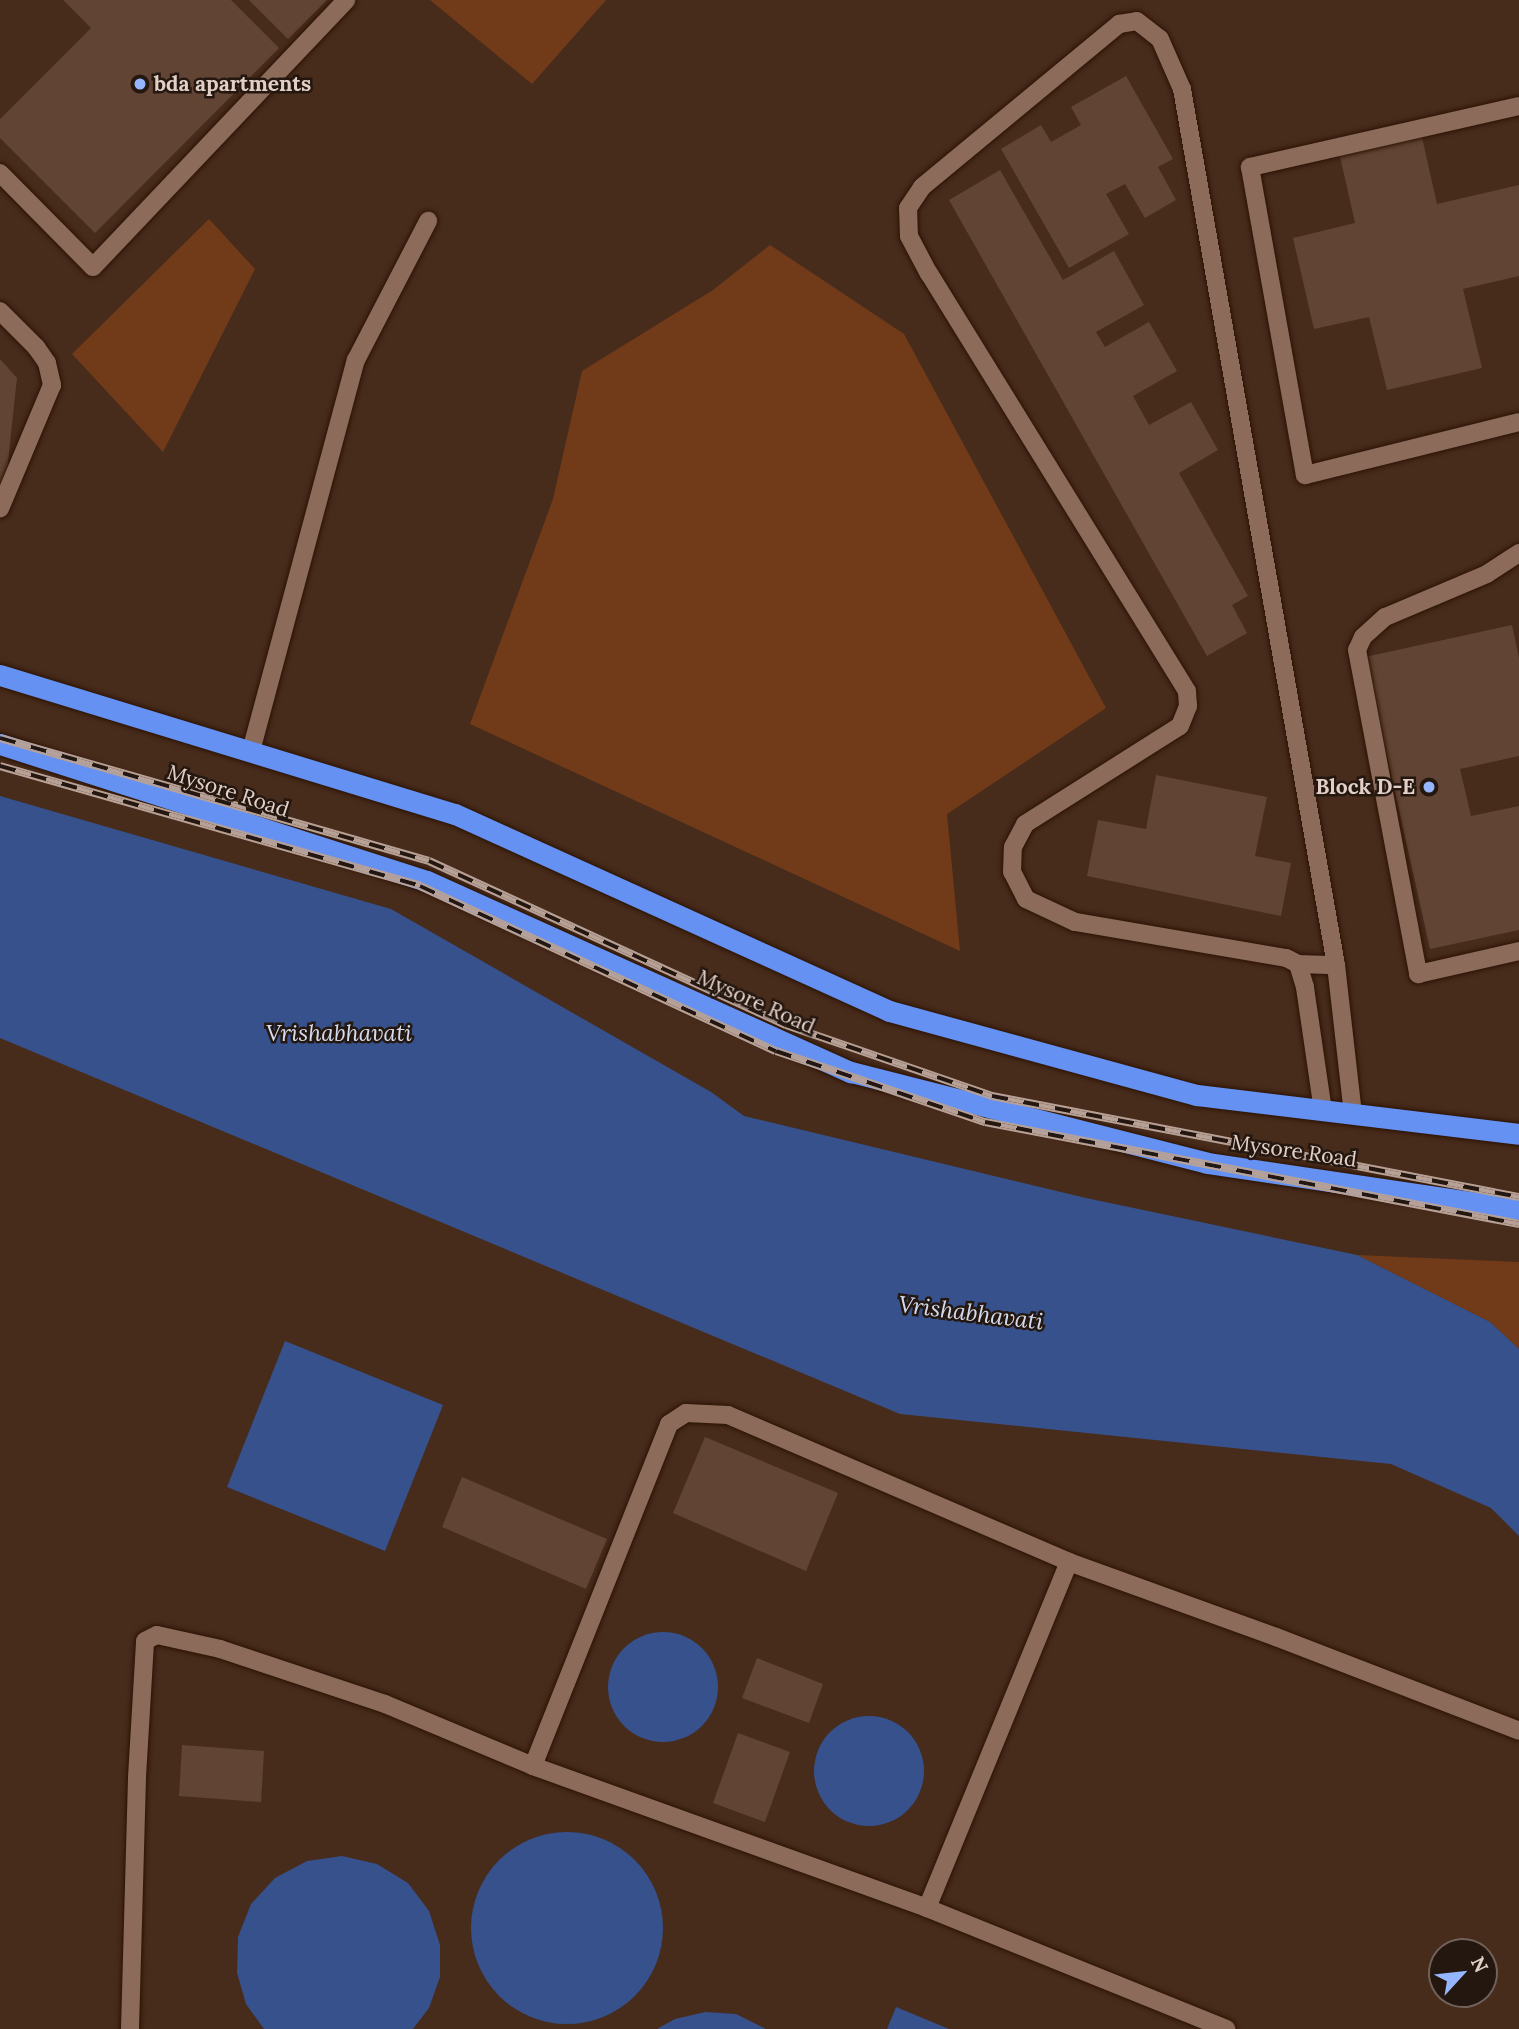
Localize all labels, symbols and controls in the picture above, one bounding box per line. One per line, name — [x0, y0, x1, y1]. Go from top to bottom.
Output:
place label: bda apartments — [154, 71, 311, 97]
marker: bda apartments — [132, 76, 148, 92]
street label: Mysore Road — [164, 759, 292, 823]
place label: Block D-E — [1316, 774, 1415, 800]
marker: Block D-E — [1421, 779, 1437, 795]
street label: Mysore Road — [693, 965, 819, 1039]
water label: Vrishabhavati — [266, 1019, 412, 1047]
street label: Mysore Road — [1230, 1130, 1358, 1172]
water label: Vrishabhavati — [897, 1290, 1045, 1336]
north arrow — [1428, 1938, 1498, 2008]
text: N — [1466, 1952, 1494, 1976]

